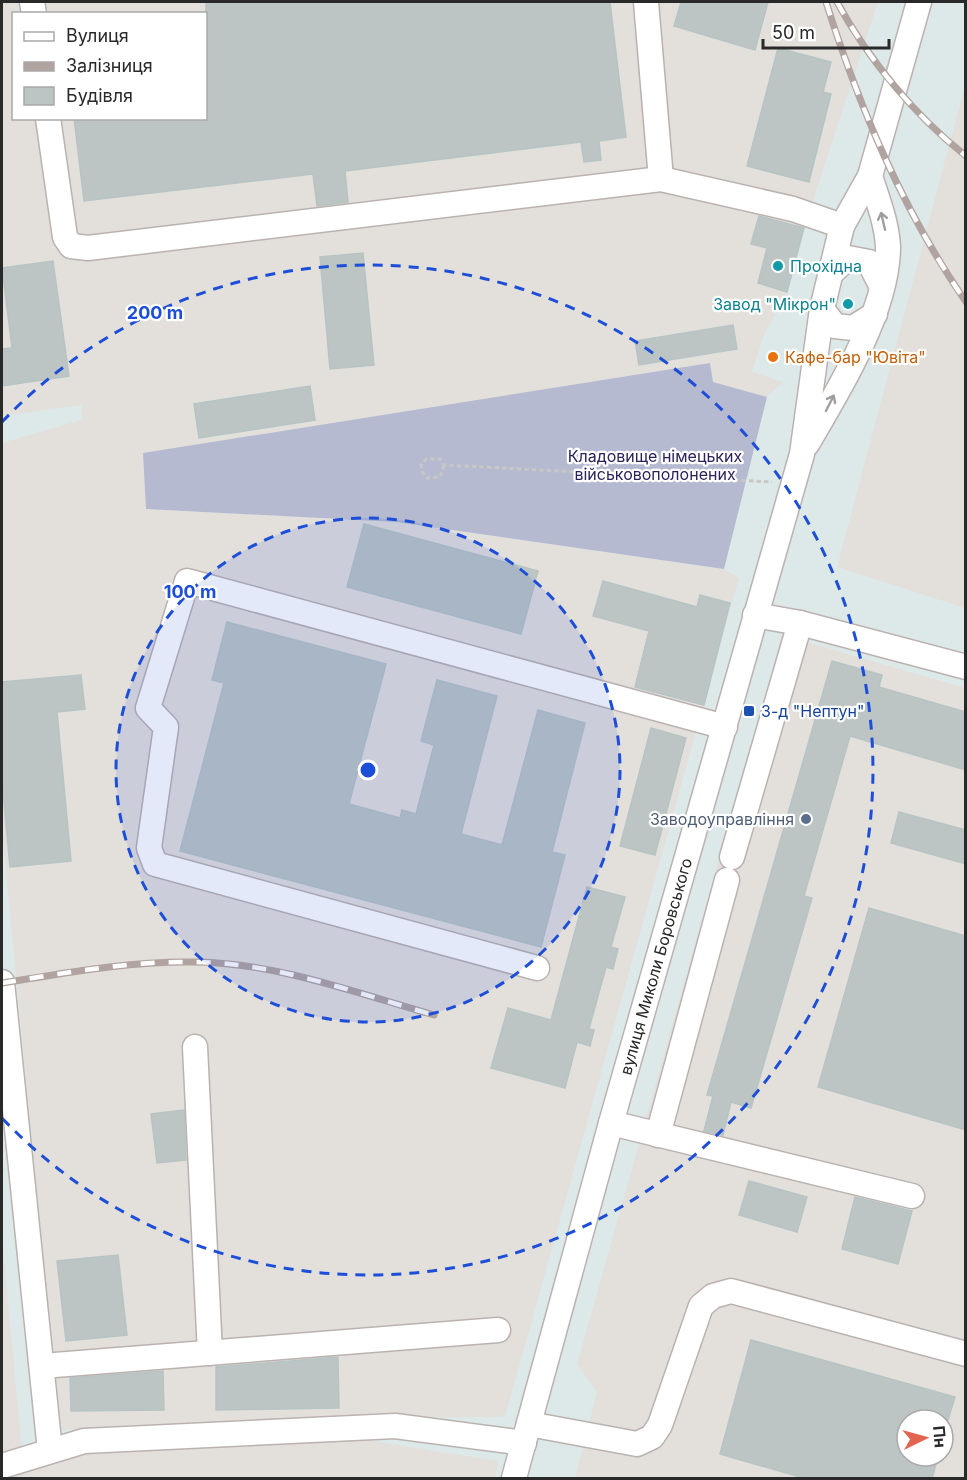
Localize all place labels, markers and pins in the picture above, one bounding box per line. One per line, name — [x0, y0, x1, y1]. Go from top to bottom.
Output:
place label: Прохідна — [790, 256, 862, 276]
marker: Прохідна — [771, 259, 785, 273]
place label: Завод "Мікрон" — [713, 294, 836, 314]
marker: Завод "Мікрон" — [841, 297, 855, 311]
place label: Кафе-бар "Ювіта" — [785, 347, 926, 367]
marker: Кафе-бар "Ювіта" — [766, 350, 780, 364]
place label: З-д "Нептун" — [761, 701, 864, 721]
marker: З-д "Нептун" — [742, 704, 756, 718]
centre of rings — [358, 760, 378, 780]
place label: Заводоуправління — [650, 809, 794, 829]
marker: Заводоуправління — [799, 812, 813, 826]

